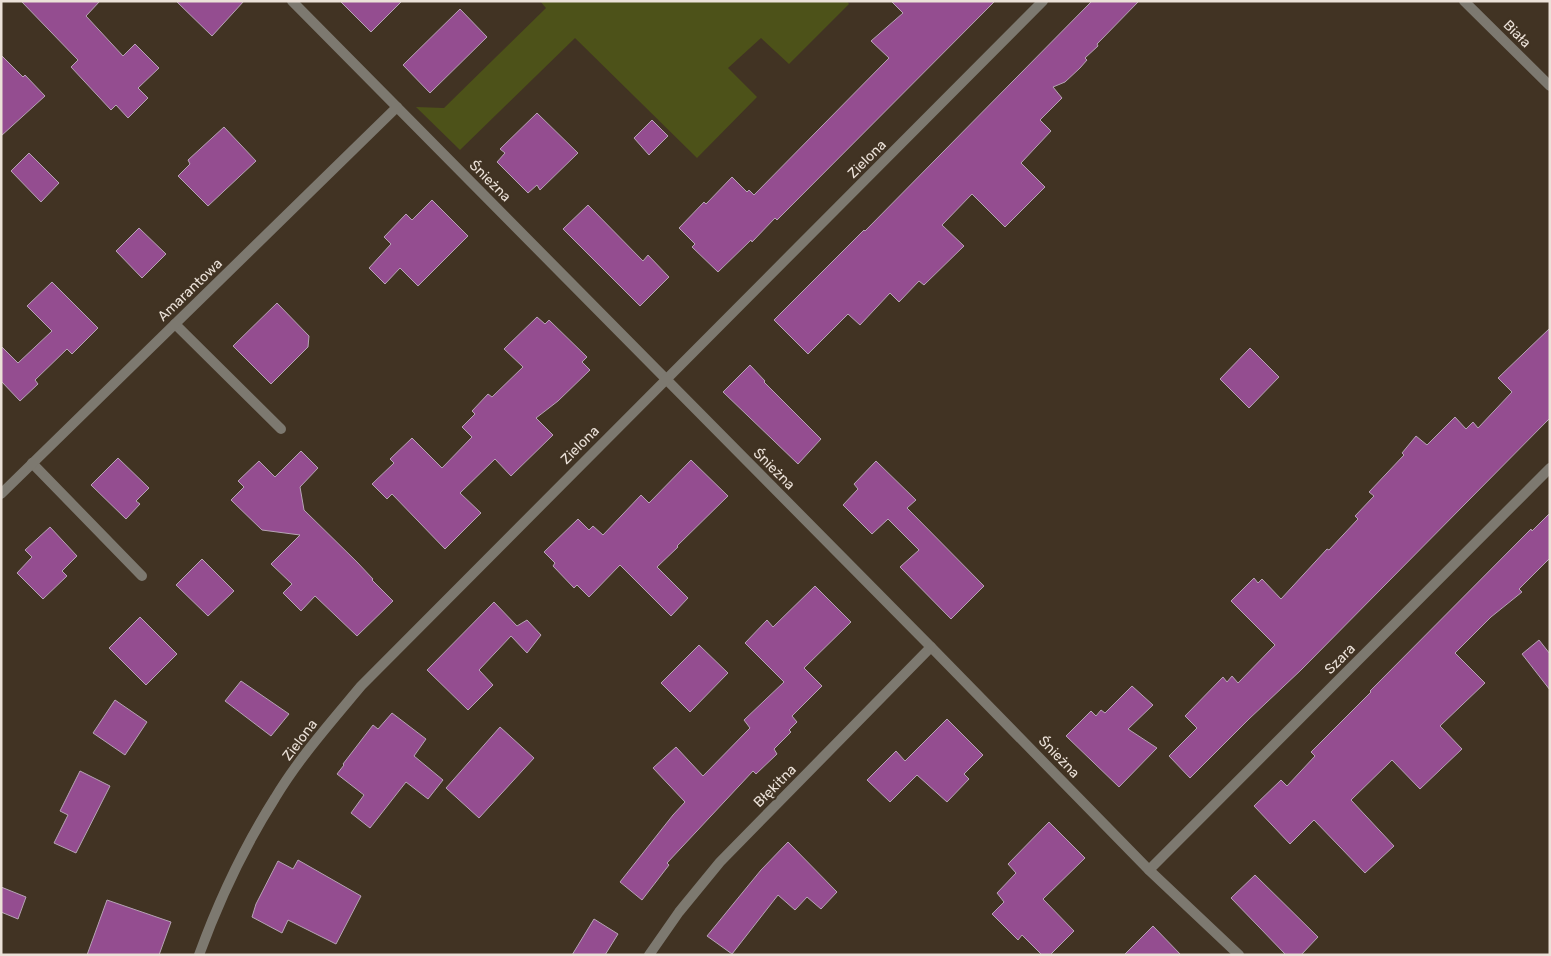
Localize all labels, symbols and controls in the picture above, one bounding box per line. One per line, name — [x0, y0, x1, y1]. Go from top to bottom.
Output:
street label: Biała — [1500, 17, 1534, 51]
street label: Zielona — [844, 136, 890, 182]
street label: Śnieżna — [466, 156, 515, 205]
street label: Amarantowa — [154, 255, 226, 325]
street label: Zielona — [557, 422, 603, 468]
street label: Śnieżna — [750, 444, 799, 493]
street label: Szara — [1321, 640, 1359, 678]
street label: Zielona — [279, 716, 321, 764]
street label: Śnieżna — [1035, 732, 1084, 782]
street label: Błękitna — [750, 761, 800, 811]

